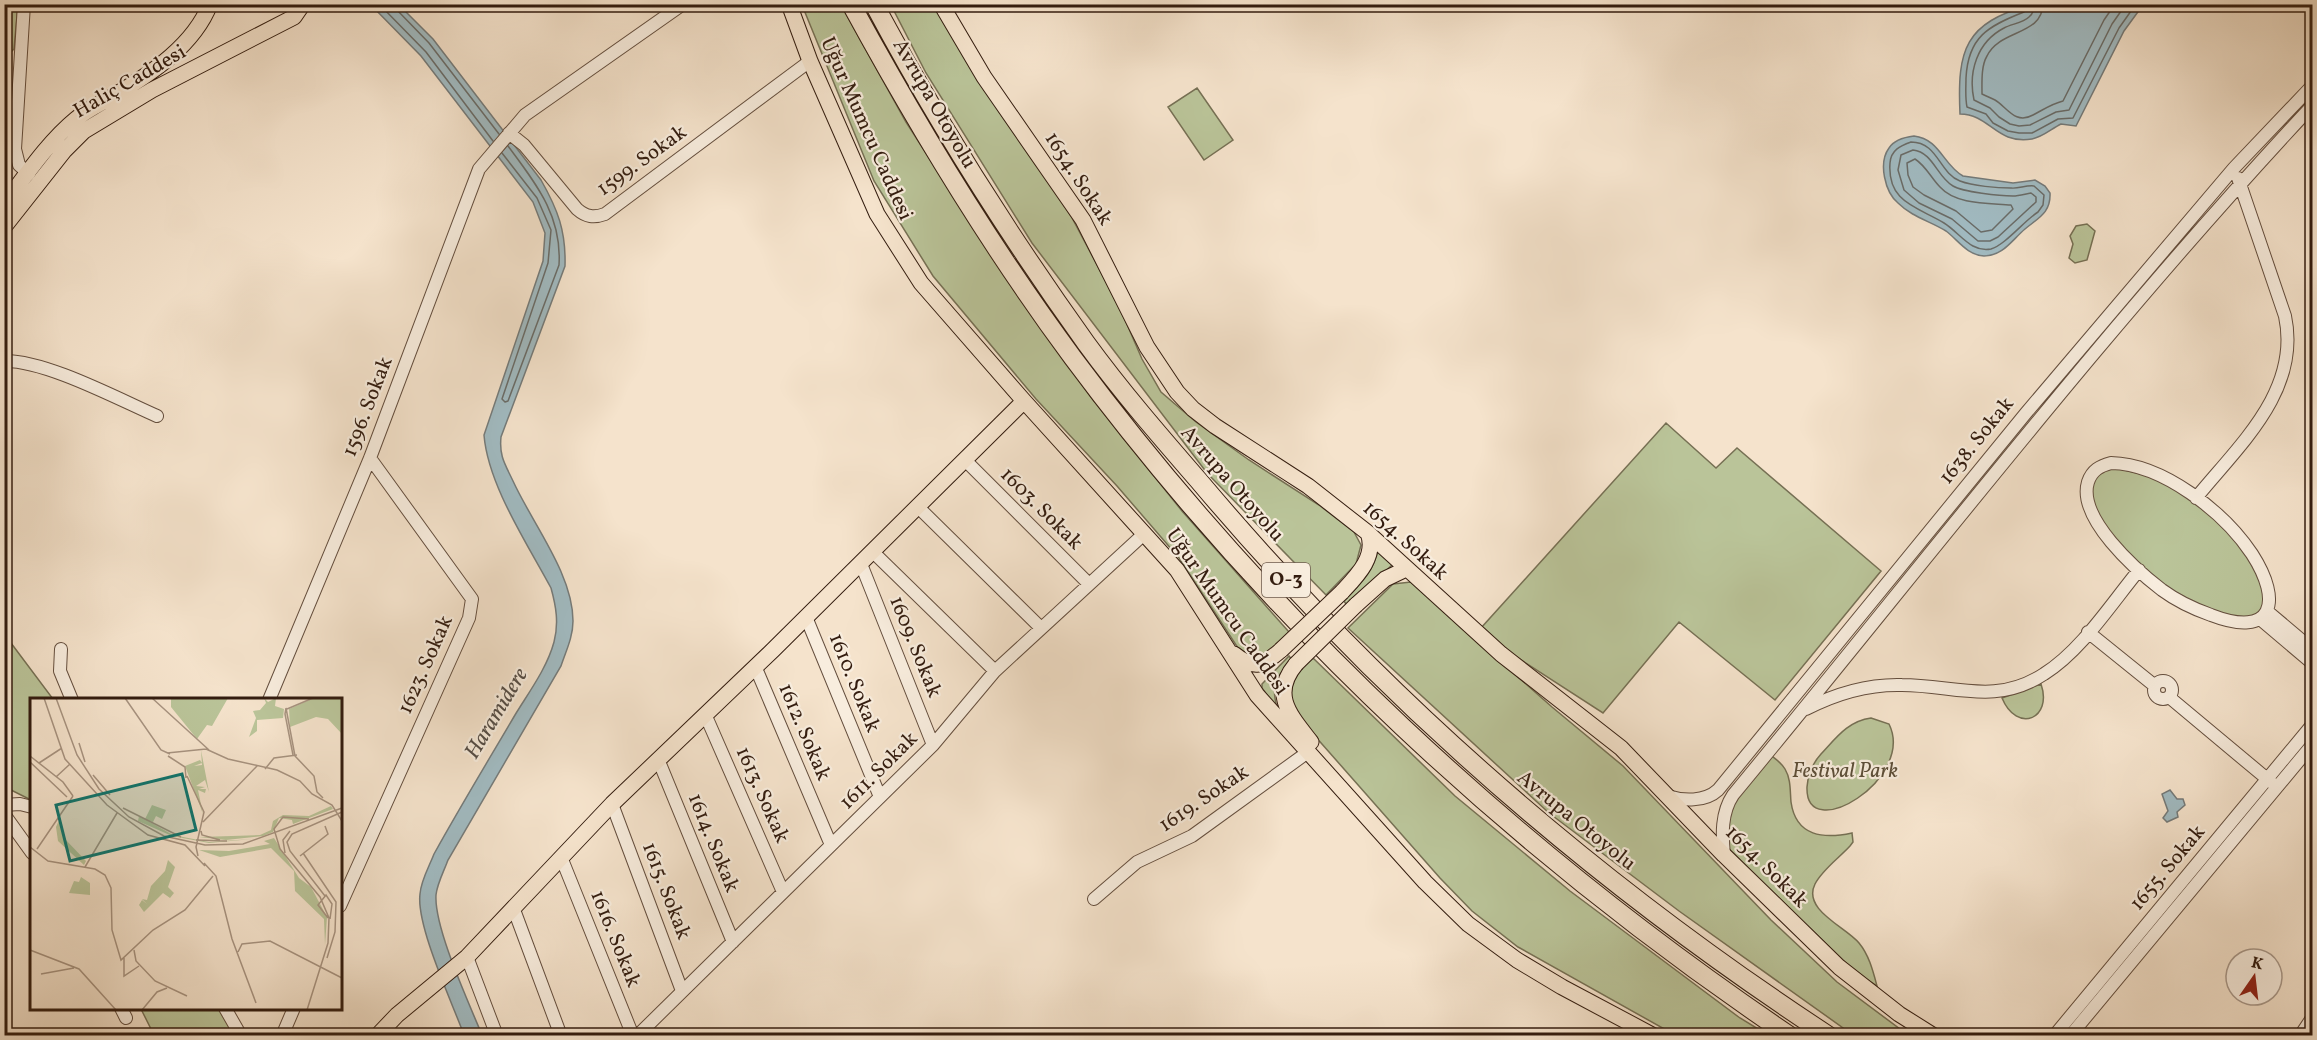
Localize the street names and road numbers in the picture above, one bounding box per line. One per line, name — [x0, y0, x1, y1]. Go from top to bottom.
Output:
street label: Uğur Mumcu Caddesi — [813, 33, 919, 225]
street label: Avrupa Otoyolu — [885, 34, 983, 174]
street label: Haliç Caddesi — [68, 38, 192, 126]
street label: 1599. Sokak — [591, 118, 693, 204]
street label: 1654. Sokak — [1037, 126, 1119, 232]
street label: 1596. Sokak — [336, 352, 401, 461]
street label: 1638. Sokak — [1933, 391, 2022, 491]
street label: Avrupa Otoyolu — [1173, 420, 1291, 548]
street label: 1603. Sokak — [993, 461, 1089, 557]
street label: 1654. Sokak — [1356, 495, 1455, 588]
street label: Uğur Mumcu Caddesi — [1158, 523, 1296, 701]
road number: O-3 — [1262, 563, 1310, 597]
street label: 1609. Sokak — [881, 592, 949, 703]
street label: 1623. Sokak — [391, 611, 461, 719]
street label: 1610. Sokak — [821, 629, 887, 737]
street label: 1612. Sokak — [770, 679, 838, 786]
street label: 1611. Sokak — [833, 725, 925, 817]
street label: 1613. Sokak — [728, 742, 796, 848]
street label: 1619. Sokak — [1153, 758, 1255, 840]
street label: Avrupa Otoyolu — [1510, 764, 1642, 878]
street label: 1614. Sokak — [680, 789, 746, 897]
street label: 1655. Sokak — [2123, 818, 2213, 917]
street label: 1654. Sokak — [1718, 819, 1814, 915]
street label: 1615. Sokak — [634, 838, 698, 944]
street label: 1616. Sokak — [582, 886, 648, 993]

